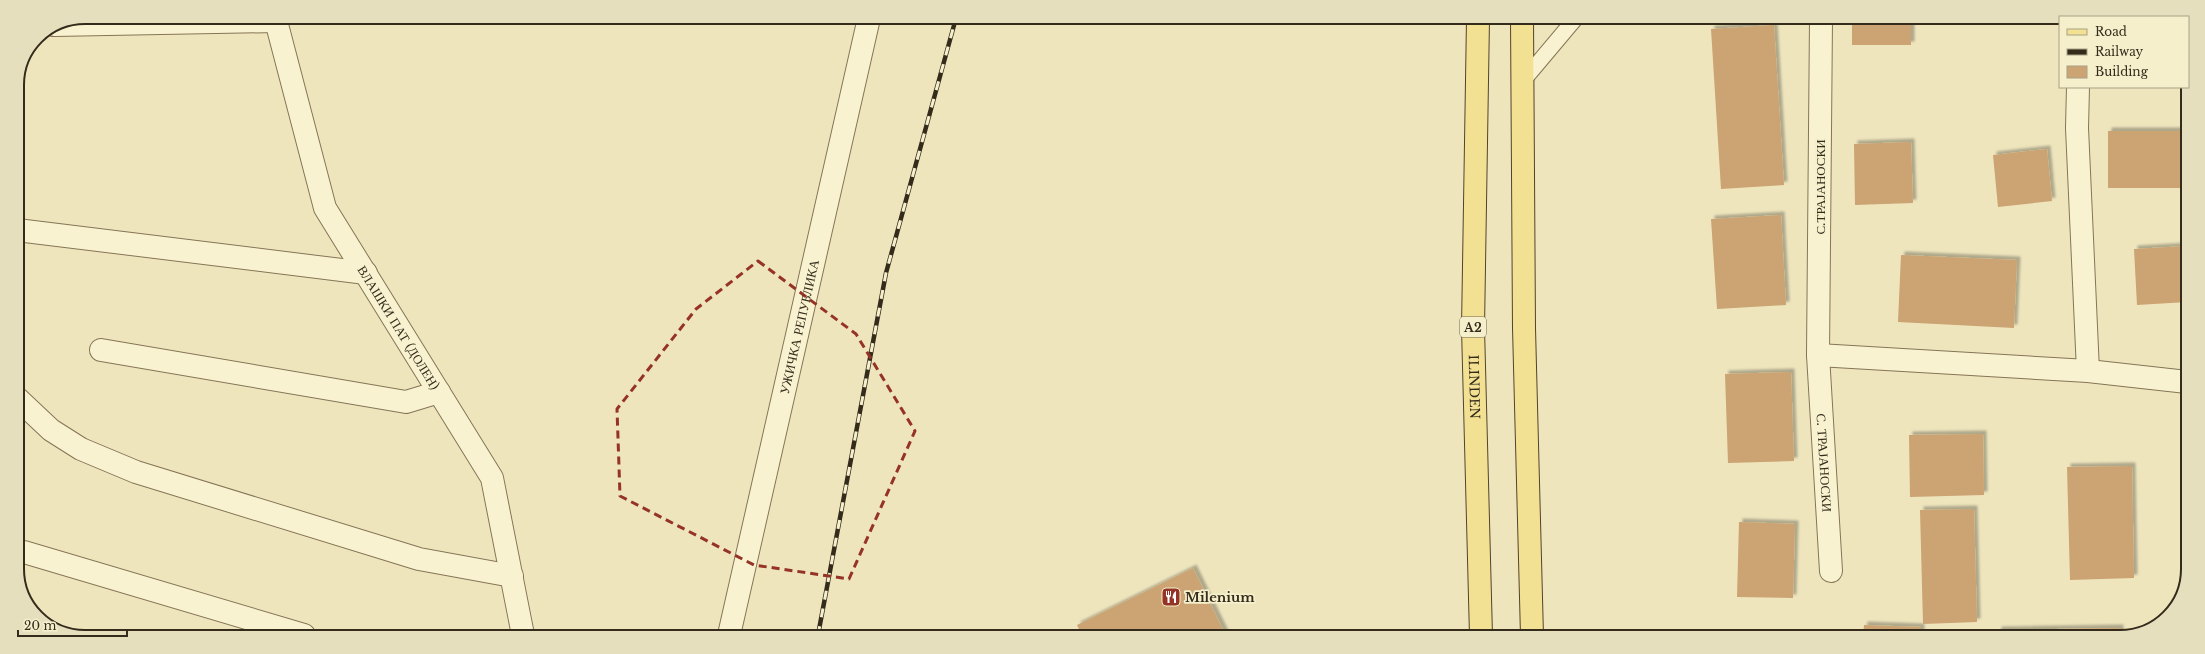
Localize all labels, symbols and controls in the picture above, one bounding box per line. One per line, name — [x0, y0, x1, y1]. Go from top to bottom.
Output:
legend — [2059, 16, 2189, 88]
text: Road — [2095, 24, 2127, 39]
text: Railway — [2095, 44, 2144, 59]
text: Building — [2095, 64, 2149, 79]
street label: С.ТРАЈАНОСКИ — [1812, 139, 1829, 235]
street label: УЖИЧКА РЕПУБЛИКА — [775, 257, 823, 396]
street label: ВЛАШКИ ПАТ (ДОЛЕН) — [354, 262, 444, 393]
road number: A2 — [1460, 317, 1486, 337]
street label: ILINDEN — [1465, 354, 1484, 420]
street label: С. ТРАЈАНОСКИ — [1813, 413, 1836, 513]
restaurant icon: Milenium — [1160, 586, 1182, 608]
place label: Milenium — [1185, 589, 1255, 606]
scale bar — [18, 612, 127, 638]
text: 20 m — [24, 618, 56, 633]

